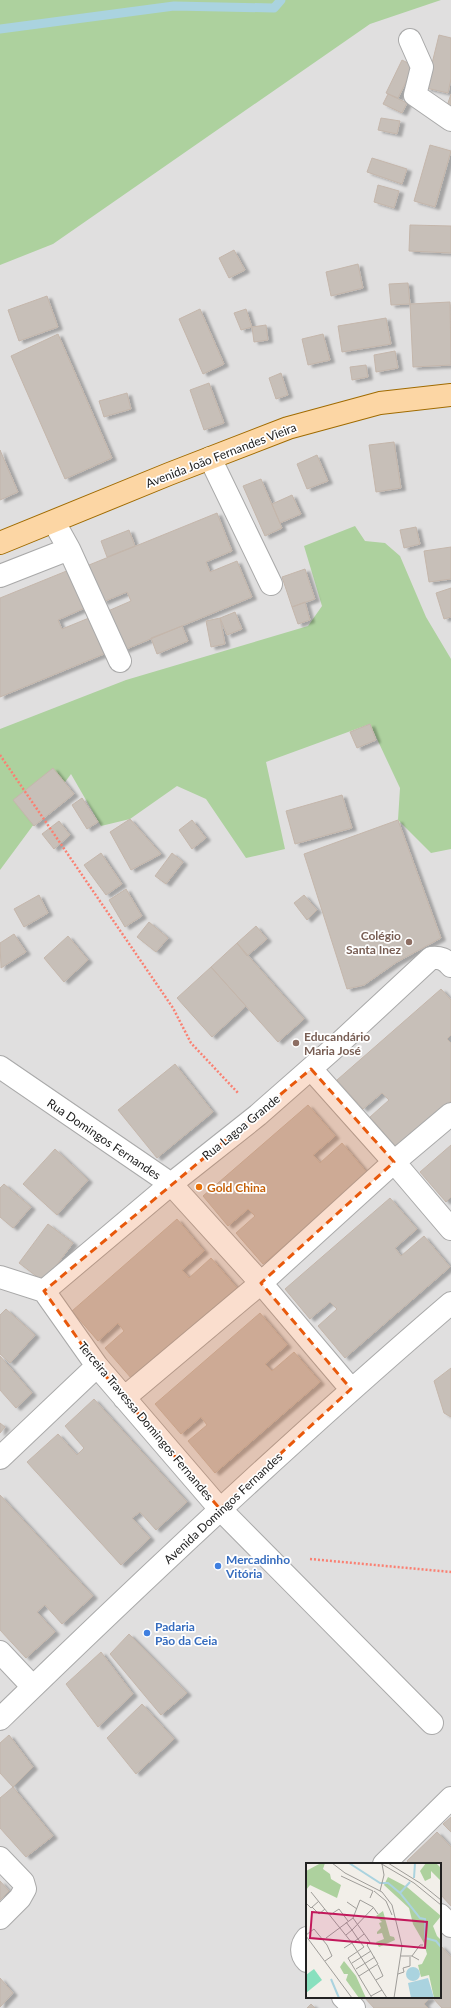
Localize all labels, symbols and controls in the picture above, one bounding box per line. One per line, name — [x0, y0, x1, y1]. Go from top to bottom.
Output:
street label: Avenida João Fernandes Vieira — [144, 419, 298, 491]
place label: Colégio Santa Inez — [346, 928, 401, 957]
marker: Colégio Santa Inez — [404, 937, 414, 947]
place label: Educandário Maria José — [304, 1029, 370, 1058]
marker: Educandário Maria José — [291, 1038, 301, 1048]
street label: Rua Lagoa Grande — [199, 1091, 283, 1163]
street label: Rua Domingos Fernandes — [44, 1095, 164, 1183]
place label: Gold China — [207, 1180, 266, 1195]
marker: Gold China — [194, 1182, 204, 1192]
street label: Terceira Travessa Domingos Fernandes — [75, 1339, 217, 1503]
street label: Avenida Domingos Fernandes — [161, 1449, 285, 1567]
place label: Mercadinho Vitória — [225, 1552, 290, 1581]
marker: Mercadinho Vitória — [213, 1561, 223, 1571]
place label: Padaria Pão da Ceia — [155, 1619, 217, 1648]
marker: Padaria Pão da Ceia — [142, 1628, 152, 1638]
inset map — [306, 1863, 441, 1998]

